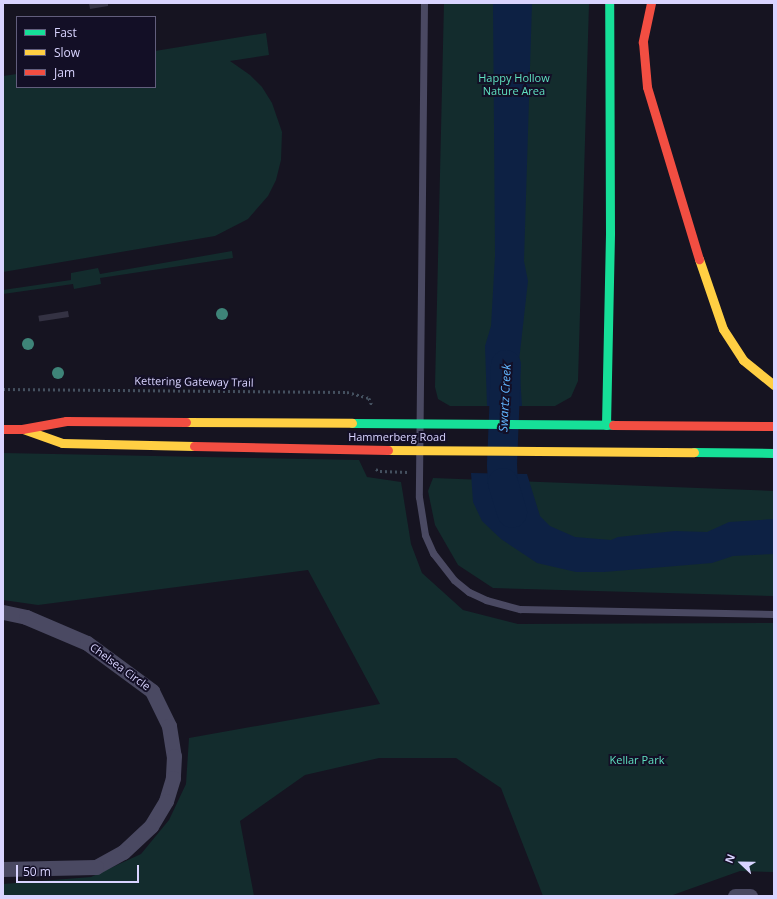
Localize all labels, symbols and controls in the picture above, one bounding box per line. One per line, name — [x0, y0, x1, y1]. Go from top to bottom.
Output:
legend — [16, 16, 156, 88]
text: Fast — [54, 24, 77, 41]
text: Slow — [54, 44, 80, 61]
text: Jam — [54, 64, 75, 81]
park label: Happy Hollow Nature Area — [478, 72, 550, 98]
water label: Swartz Creek — [496, 364, 514, 432]
street label: Kettering Gateway Trail — [134, 374, 254, 390]
street label: Hammerberg Road — [348, 430, 446, 444]
street label: Chelsea Circle — [87, 641, 153, 693]
park label: Kellar Park — [610, 753, 664, 767]
north arrow — [721, 843, 761, 883]
text: N — [721, 851, 738, 865]
scale bar — [18, 857, 141, 883]
text: 50 m — [23, 863, 51, 880]

